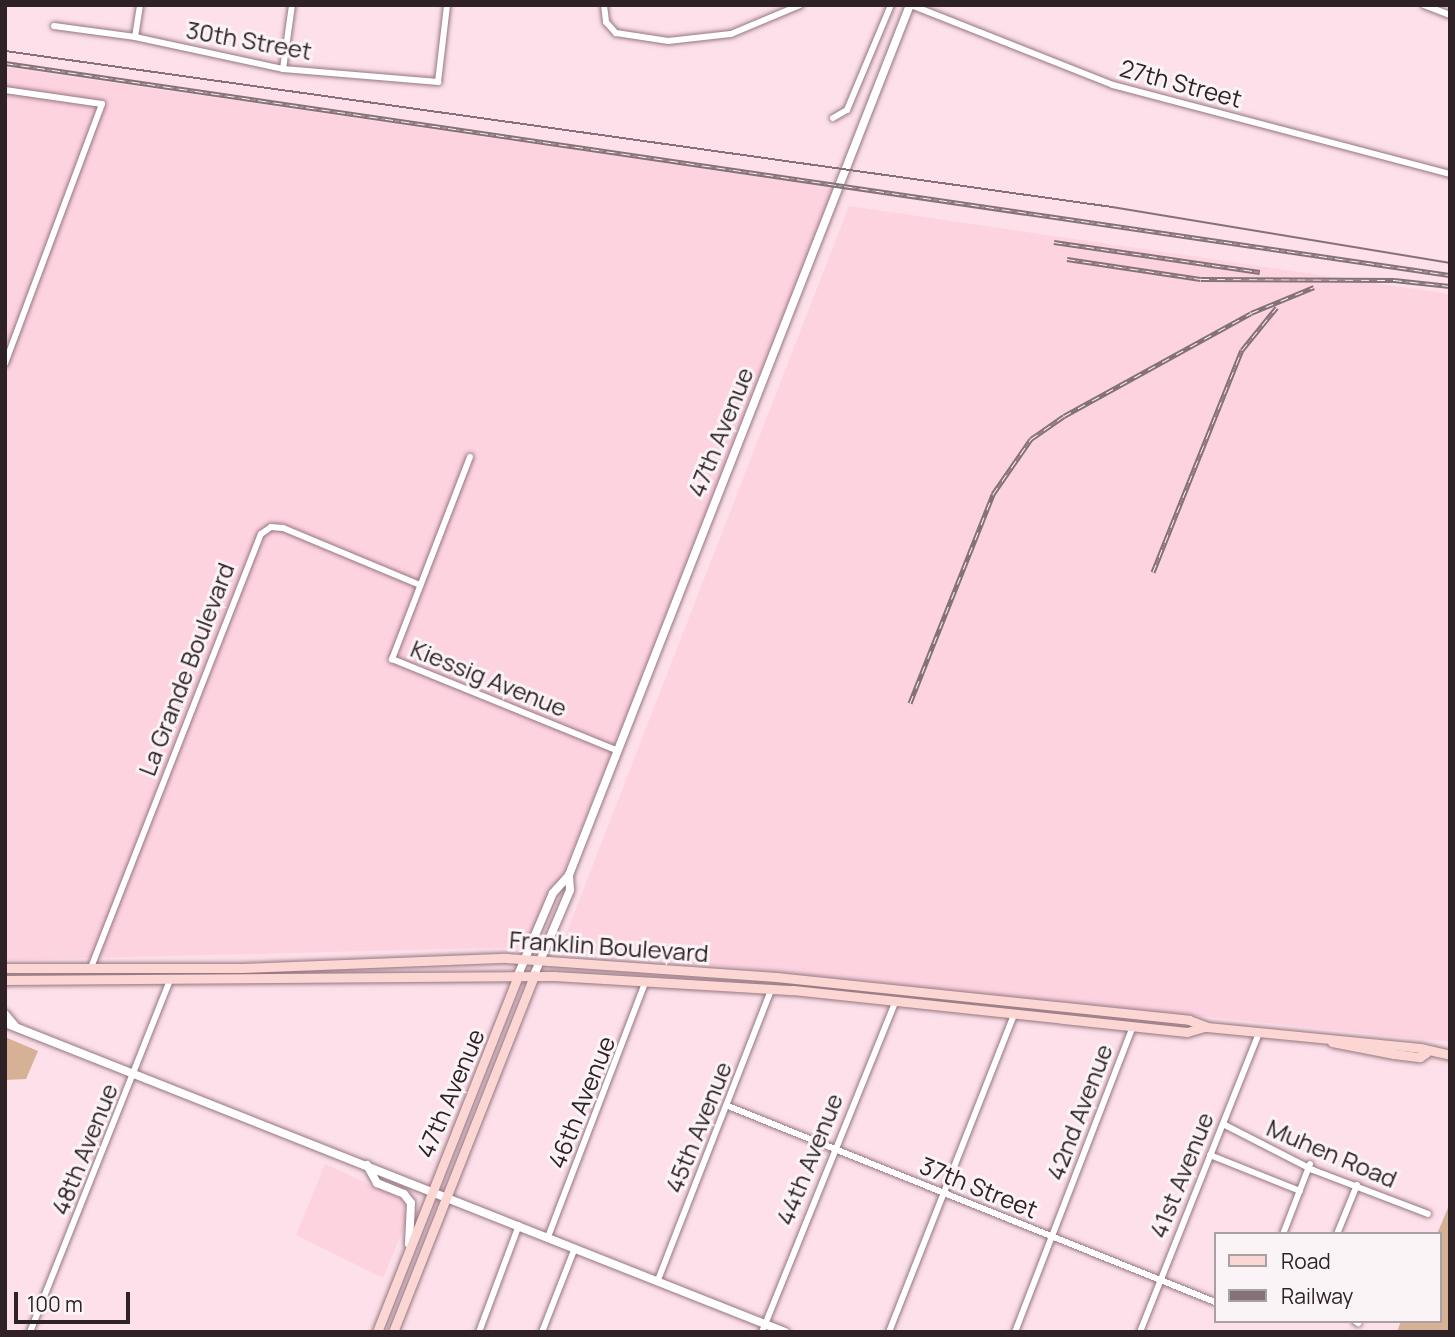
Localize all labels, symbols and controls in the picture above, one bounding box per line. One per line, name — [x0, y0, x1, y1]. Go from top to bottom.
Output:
street label: 30th Street — [184, 15, 314, 65]
street label: 27th Street — [1117, 53, 1245, 113]
street label: 47th Avenue — [681, 363, 759, 501]
street label: La Grande Boulevard — [132, 558, 240, 780]
street label: Kiessig Avenue — [407, 634, 571, 722]
street label: Franklin Boulevard — [508, 925, 710, 967]
street label: 47th Avenue — [410, 1024, 490, 1162]
street label: 46th Avenue — [541, 1032, 621, 1172]
street label: 42nd Avenue — [1040, 1040, 1118, 1184]
street label: 45th Avenue — [659, 1057, 737, 1197]
street label: 48th Avenue — [45, 1079, 123, 1219]
street label: 44th Avenue — [770, 1089, 848, 1229]
street label: 41st Avenue — [1143, 1108, 1219, 1242]
street label: Muhen Road — [1263, 1113, 1401, 1193]
street label: 37th Street — [916, 1150, 1042, 1224]
legend — [1214, 1232, 1441, 1323]
text: Road — [1281, 1247, 1331, 1275]
scale bar — [18, 1278, 133, 1322]
text: Railway — [1281, 1282, 1353, 1310]
text: 100 m — [27, 1290, 83, 1318]

